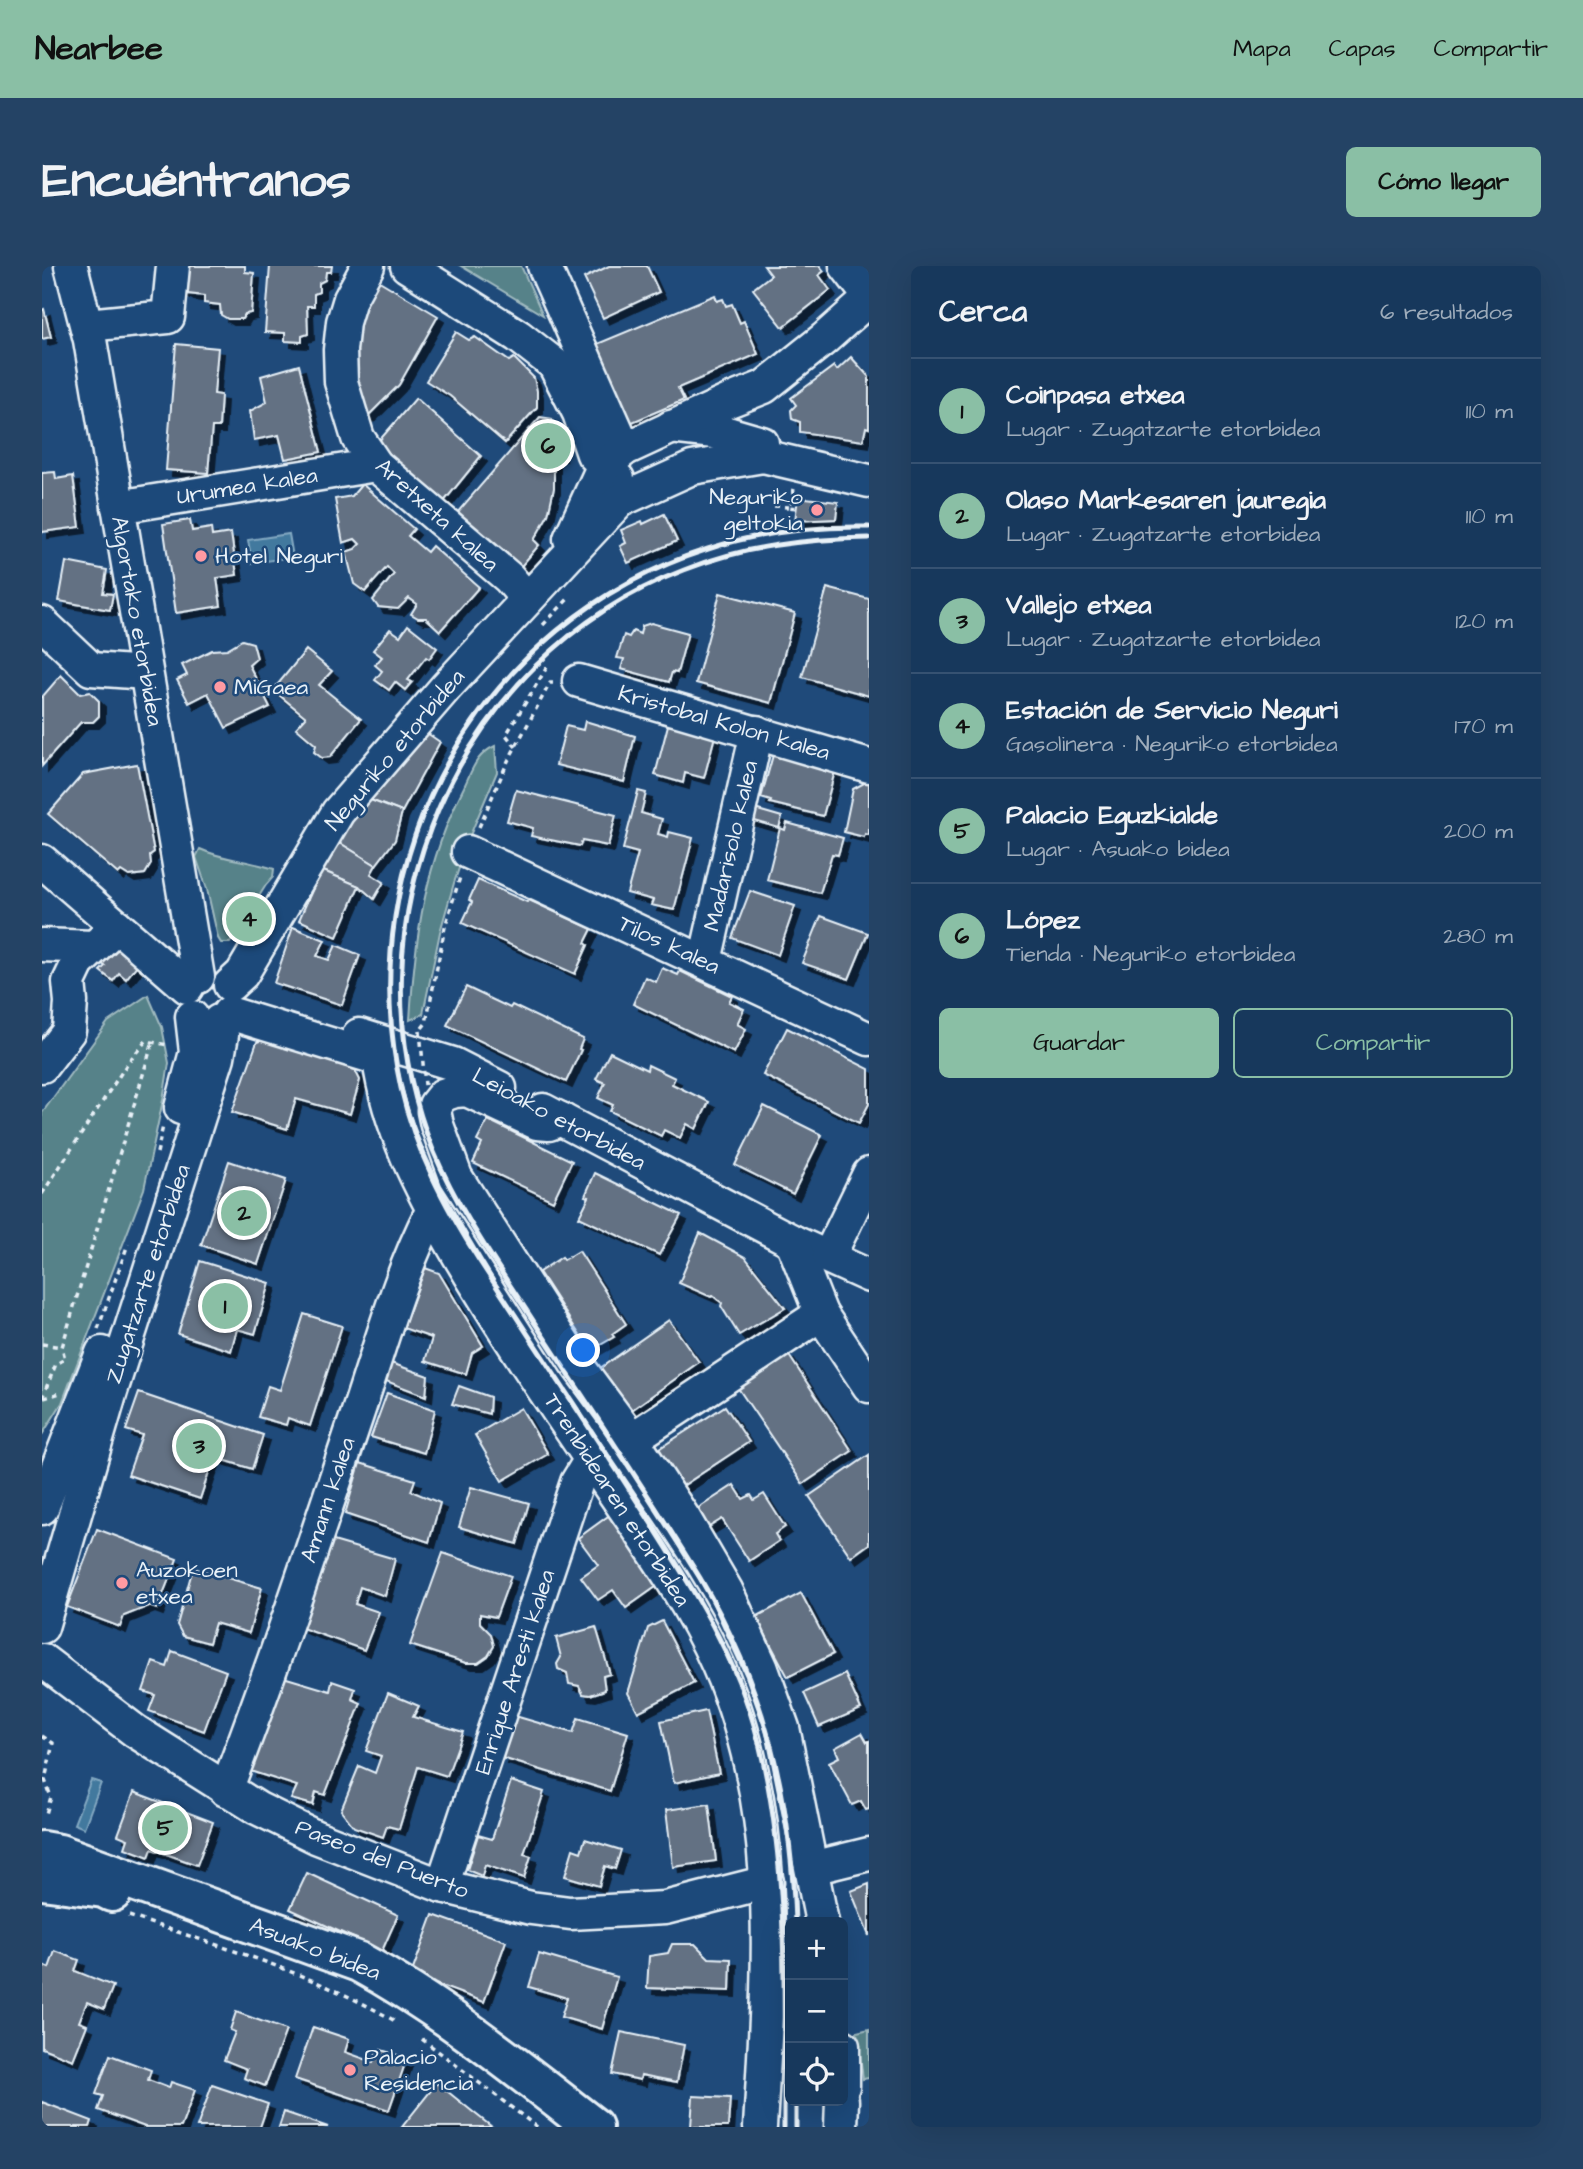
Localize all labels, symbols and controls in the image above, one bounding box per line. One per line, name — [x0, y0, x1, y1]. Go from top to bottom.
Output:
text: Nearbee — [35, 26, 163, 72]
text: Mapa — [1233, 32, 1291, 66]
text: Capas — [1329, 32, 1395, 66]
text: Compartir — [1433, 32, 1548, 66]
button: Cómo llegar — [1346, 147, 1541, 217]
text: Encuéntranos — [42, 148, 351, 216]
text: Cerca — [939, 291, 1027, 333]
text: 6 resultados — [1380, 296, 1513, 328]
text: Coinpasa etxea — [1006, 377, 1184, 413]
text: 1 — [961, 395, 963, 427]
text: 110 m — [1465, 395, 1513, 427]
text: Lugar · Zugatzarte etorbidea — [1006, 413, 1321, 445]
pin: 6 — [525, 420, 571, 472]
street label: Aretxeta kalea — [368, 451, 506, 579]
street label: Urumea kalea — [174, 459, 320, 513]
place label: Neguriko geltokia — [709, 481, 803, 540]
text: Olaso Markesaren jauregia — [1006, 482, 1326, 518]
text: 2 — [955, 500, 969, 532]
text: 110 m — [1465, 500, 1513, 532]
marker: Neguriko geltokia — [809, 502, 825, 518]
street label: Algortako etorbidea — [102, 513, 171, 729]
text: Lugar · Zugatzarte etorbidea — [1006, 518, 1321, 550]
place label: Hotel Neguri — [215, 540, 344, 573]
marker: Hotel Neguri — [193, 548, 209, 564]
text: Vallejo etxea — [1006, 587, 1152, 623]
text: 3 — [956, 605, 968, 637]
text: 120 m — [1455, 605, 1513, 637]
text: Lugar · Zugatzarte etorbidea — [1006, 623, 1321, 655]
street label: Neguriko etorbidea — [318, 662, 473, 839]
place label: MiGaea — [234, 671, 309, 703]
street label: Kristobal Kolon kalea — [614, 677, 834, 769]
marker: MiGaea — [212, 679, 228, 695]
text: Estación de Servicio Neguri — [1006, 692, 1338, 728]
text: 4 — [954, 710, 970, 742]
text: 170 m — [1454, 710, 1513, 742]
text: Gasolinera · Neguriko etorbidea — [1006, 728, 1338, 760]
street label: Madarisolo kalea — [696, 757, 766, 934]
text: Palacio Eguzkialde — [1006, 797, 1218, 833]
text: 5 — [954, 815, 970, 847]
text: 200 m — [1444, 815, 1513, 847]
text: Lugar · Asuako bidea — [1006, 833, 1230, 865]
pin: 4 — [226, 893, 272, 945]
text: López — [1006, 902, 1080, 938]
street label: Tilos kalea — [613, 908, 725, 983]
text: 6 — [955, 920, 969, 952]
text: 280 m — [1443, 920, 1513, 952]
text: Tienda · Neguriko etorbidea — [1006, 938, 1295, 970]
button: Guardar — [939, 1008, 1219, 1078]
button: Compartir — [1233, 1008, 1513, 1078]
street label: Leioako etorbidea — [467, 1060, 652, 1178]
street label: Zugatzarte etorbidea — [97, 1160, 200, 1388]
pin: 2 — [221, 1187, 267, 1239]
pin: 1 — [202, 1280, 248, 1332]
your location — [566, 1333, 600, 1367]
street label: Trenbidearen etorbidea — [536, 1387, 698, 1613]
pin: 3 — [176, 1420, 222, 1472]
street label: Amann kalea — [293, 1433, 363, 1567]
place label: Auzokoen etxea — [136, 1554, 238, 1612]
street label: Enrique Aresti kalea — [467, 1565, 563, 1778]
marker: Auzokoen etxea — [114, 1575, 130, 1591]
pin: 5 — [142, 1802, 188, 1854]
street label: Paseo del Puerto — [291, 1811, 473, 1907]
street label: Asuako bidea — [245, 1909, 386, 1989]
map controls — [785, 1917, 848, 2106]
button: + — [785, 1917, 848, 1980]
button: − — [785, 1980, 848, 2043]
place label: Palacio Residencia — [364, 2041, 474, 2099]
button: locate — [785, 2043, 848, 2106]
marker: Palacio Residencia — [342, 2062, 358, 2078]

